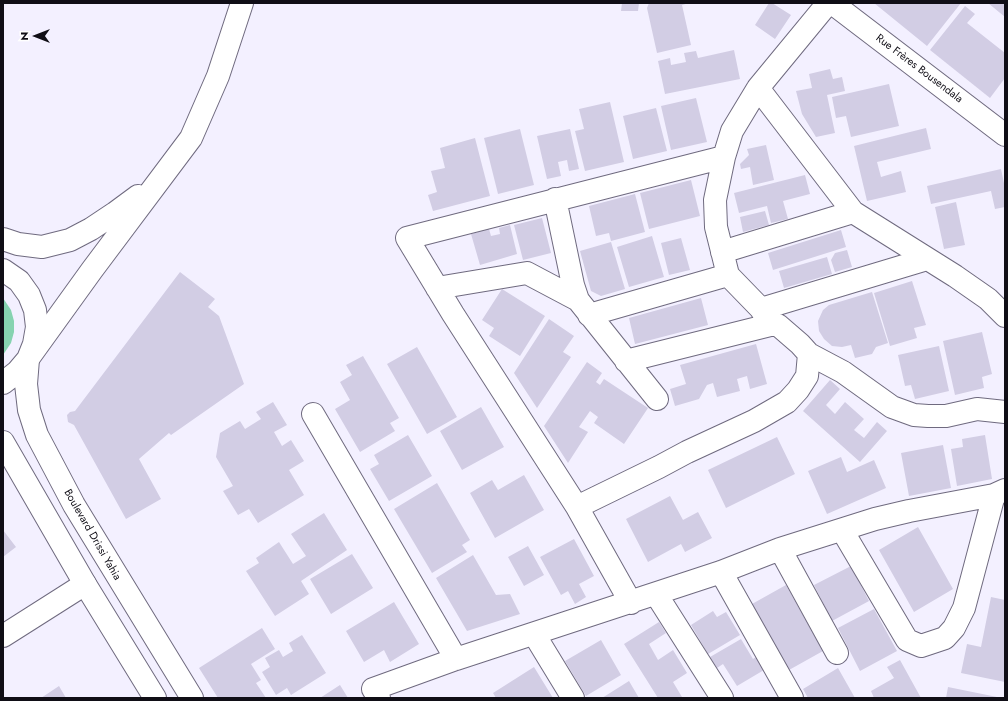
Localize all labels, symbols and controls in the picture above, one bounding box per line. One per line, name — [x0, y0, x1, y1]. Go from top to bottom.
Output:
north arrow — [16, 16, 56, 56]
text: N — [16, 32, 32, 40]
street label: Rue Frères Bousendala — [873, 32, 965, 106]
street label: Boulevard Drissi Yahia — [61, 487, 123, 583]

